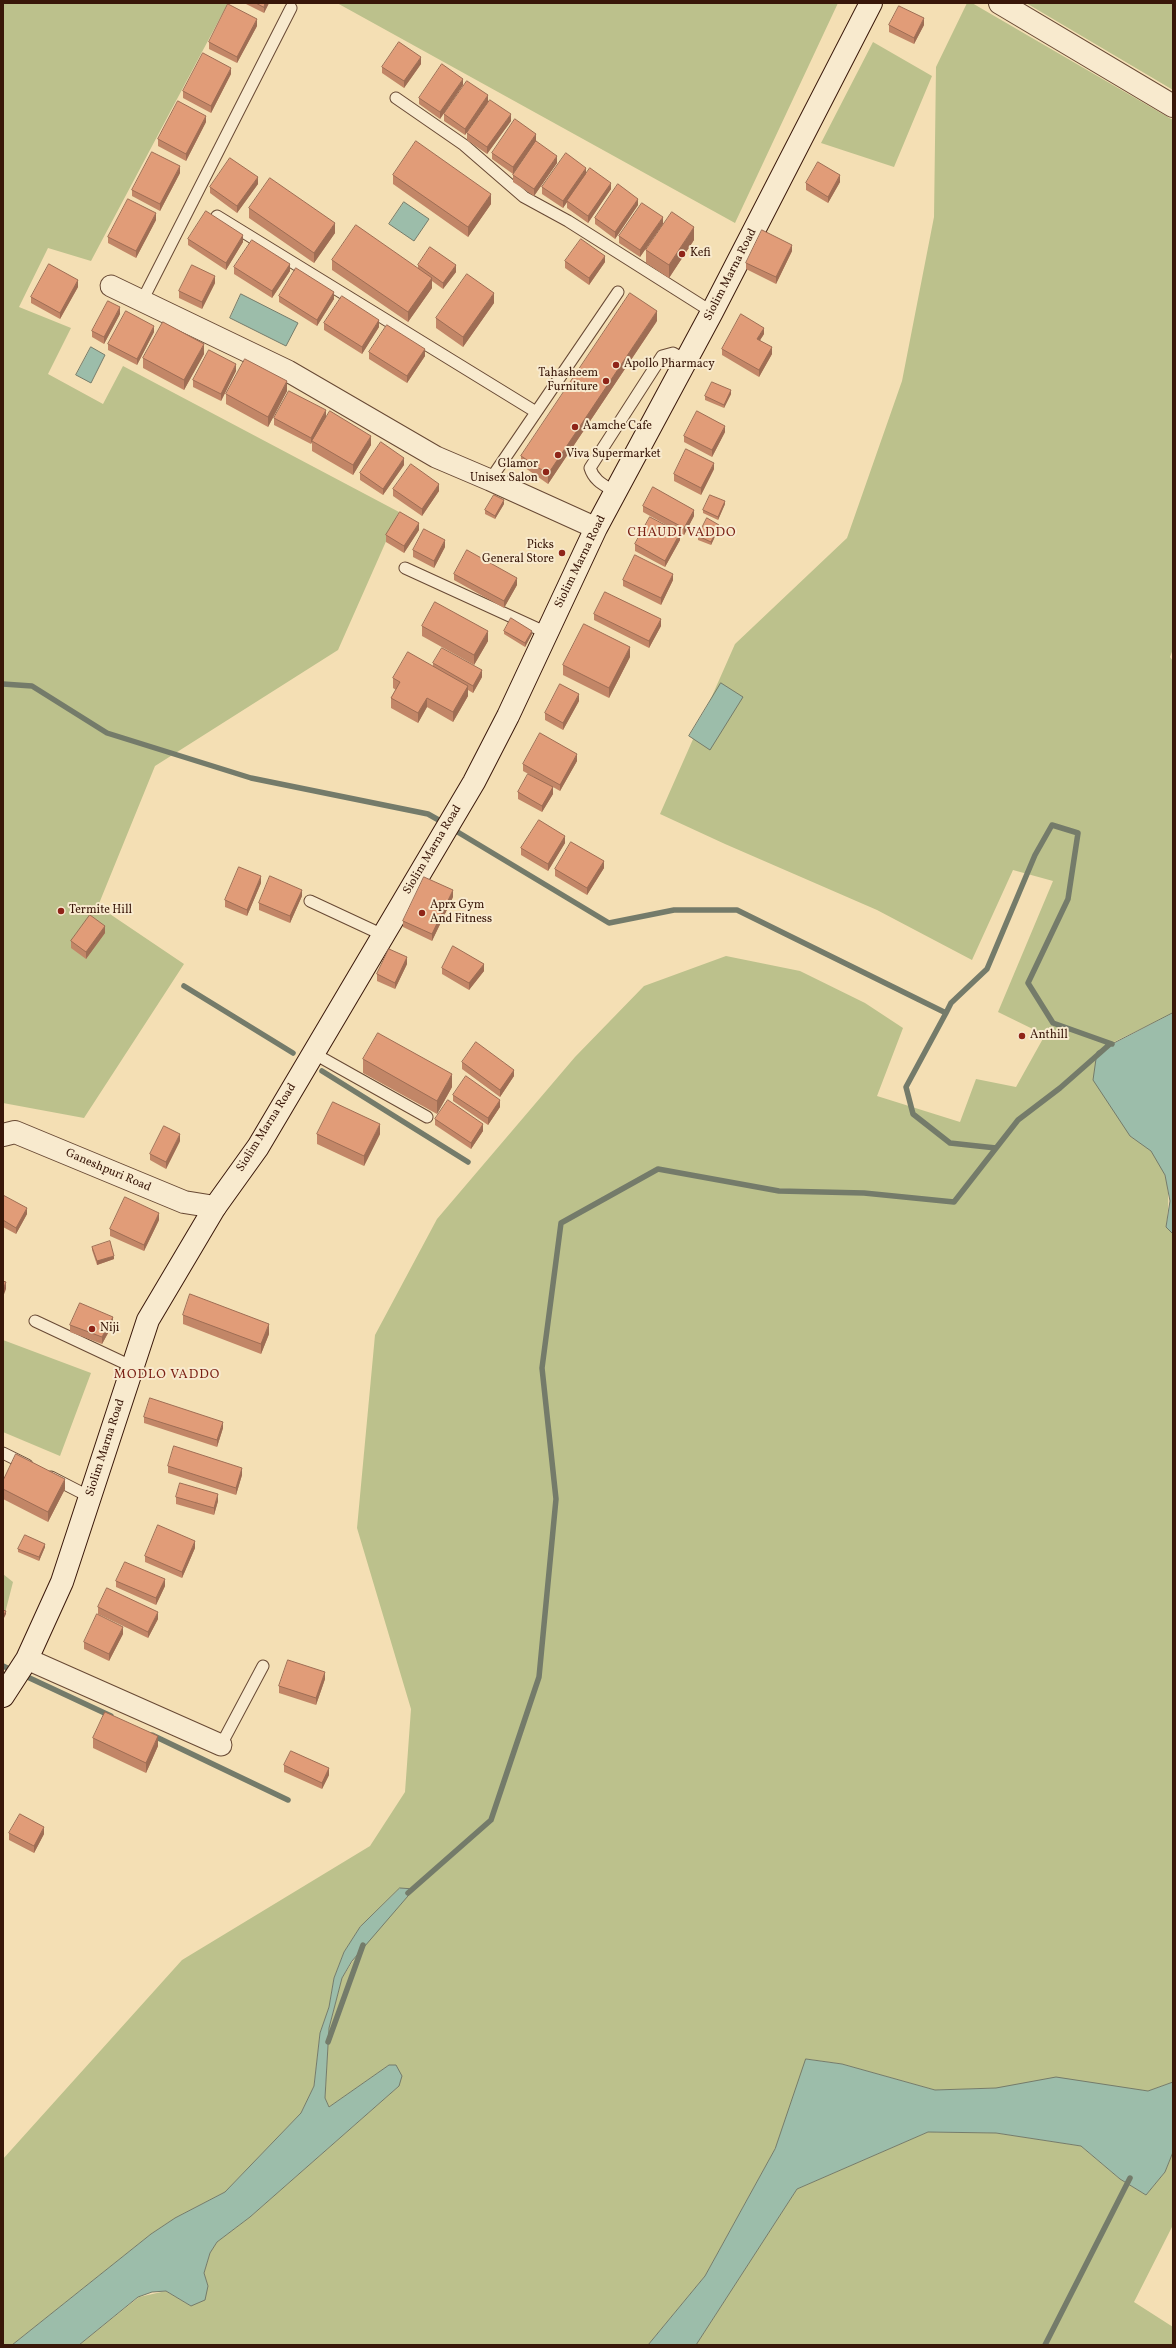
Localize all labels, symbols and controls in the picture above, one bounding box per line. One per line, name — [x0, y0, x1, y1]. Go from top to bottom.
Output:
street label: Siolim Marna Road — [702, 226, 760, 324]
place label: Kefi — [690, 247, 711, 261]
marker: Kefi — [677, 249, 687, 259]
place label: Apollo Pharmacy — [624, 358, 715, 372]
marker: Apollo Pharmacy — [611, 360, 621, 370]
place label: Tahasheem Furniture — [538, 367, 598, 395]
marker: Tahasheem Furniture — [601, 376, 611, 386]
place label: Aamche Cafe — [583, 420, 652, 434]
marker: Aamche Cafe — [570, 422, 580, 432]
place label: Viva Supermarket — [566, 448, 661, 462]
marker: Viva Supermarket — [553, 450, 563, 460]
place label: Glamor Unisex Salon — [470, 458, 538, 486]
marker: Glamor Unisex Salon — [541, 467, 551, 477]
street label: Siolim Marna Road — [552, 513, 610, 611]
district label: CHAUDI VADDO — [627, 526, 737, 542]
place label: Picks General Store — [482, 539, 554, 567]
marker: Picks General Store — [557, 548, 567, 558]
street label: Siolim Marna Road — [401, 803, 465, 897]
place label: Aprx Gym And Fitness — [430, 899, 492, 927]
place label: Termite Hill — [69, 904, 132, 918]
marker: Termite Hill — [56, 906, 66, 916]
marker: Aprx Gym And Fitness — [417, 908, 427, 918]
place label: Anthill — [1030, 1029, 1068, 1043]
marker: Anthill — [1017, 1031, 1027, 1041]
street label: Siolim Marna Road — [234, 1081, 300, 1175]
street label: Ganeshpuri Road — [63, 1146, 153, 1196]
place label: Niji — [100, 1322, 119, 1336]
marker: Niji — [87, 1324, 97, 1334]
district label: MODLO VADDO — [114, 1368, 220, 1384]
street label: Siolim Marna Road — [83, 1397, 129, 1499]

